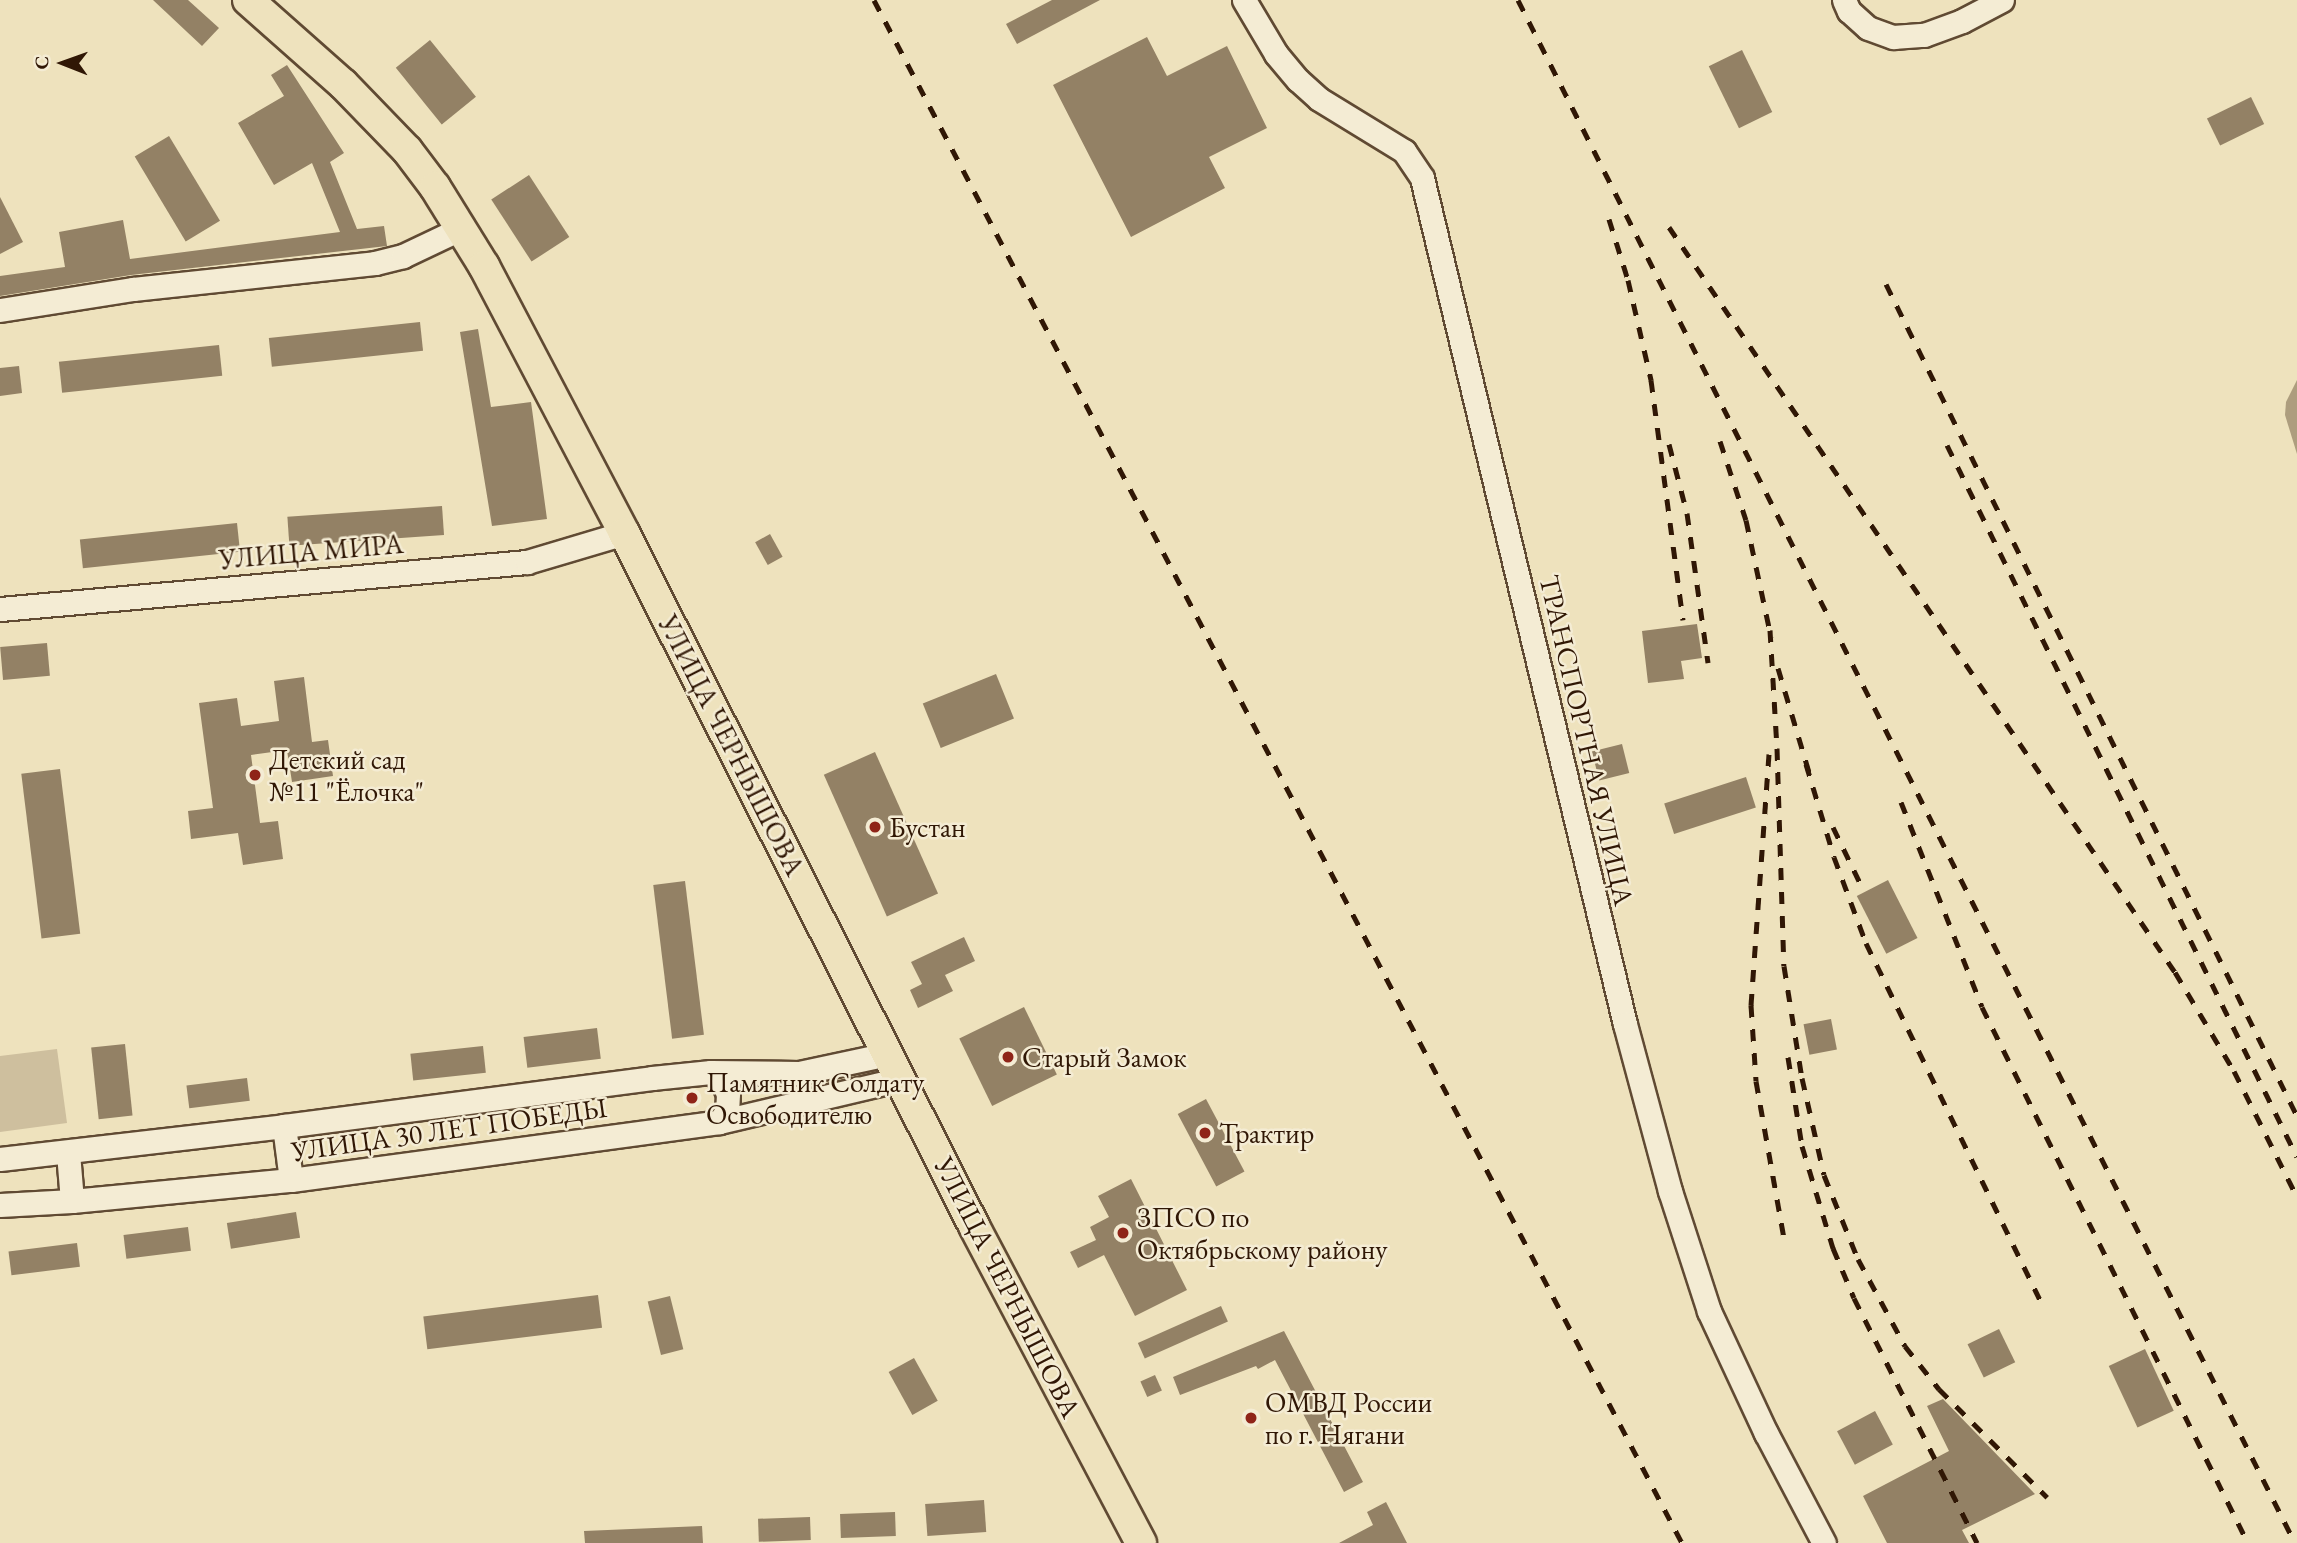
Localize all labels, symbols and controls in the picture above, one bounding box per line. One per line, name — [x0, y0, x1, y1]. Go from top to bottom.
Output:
north arrow — [28, 28, 98, 98]
text: С — [29, 56, 54, 70]
street label: УЛИЦА МИРА — [217, 526, 405, 576]
street label: ТРАНСПОРТНАЯ УЛИЦА — [1533, 571, 1641, 909]
street label: УЛИЦА ЧЕРНЫШОВА — [652, 609, 812, 881]
place label: Детский сад №11 "Ёлочка" — [269, 742, 424, 808]
marker: Детский сад №11 "Ёлочка" — [247, 767, 263, 783]
place label: Бустан — [889, 810, 966, 844]
marker: Бустан — [867, 819, 883, 835]
place label: Старый Замок — [1022, 1040, 1187, 1074]
marker: Старый Замок — [1000, 1049, 1016, 1065]
place label: Памятник Солдату Освободителю — [706, 1065, 924, 1131]
street label: УЛИЦА 30 ЛЕТ ПОБЕДЫ — [289, 1090, 609, 1168]
marker: Памятник Солдату Освободителю — [684, 1090, 700, 1106]
place label: Трактир — [1219, 1116, 1314, 1150]
marker: Трактир — [1197, 1125, 1213, 1141]
street label: УЛИЦА ЧЕРНЫШОВА — [928, 1151, 1088, 1423]
place label: ЗПСО по Октябрьскому району — [1137, 1200, 1388, 1266]
marker: ЗПСО по Октябрьскому району — [1115, 1225, 1131, 1241]
place label: ОМВД России по г. Нягани — [1265, 1385, 1432, 1451]
marker: ОМВД России по г. Нягани — [1243, 1410, 1259, 1426]

